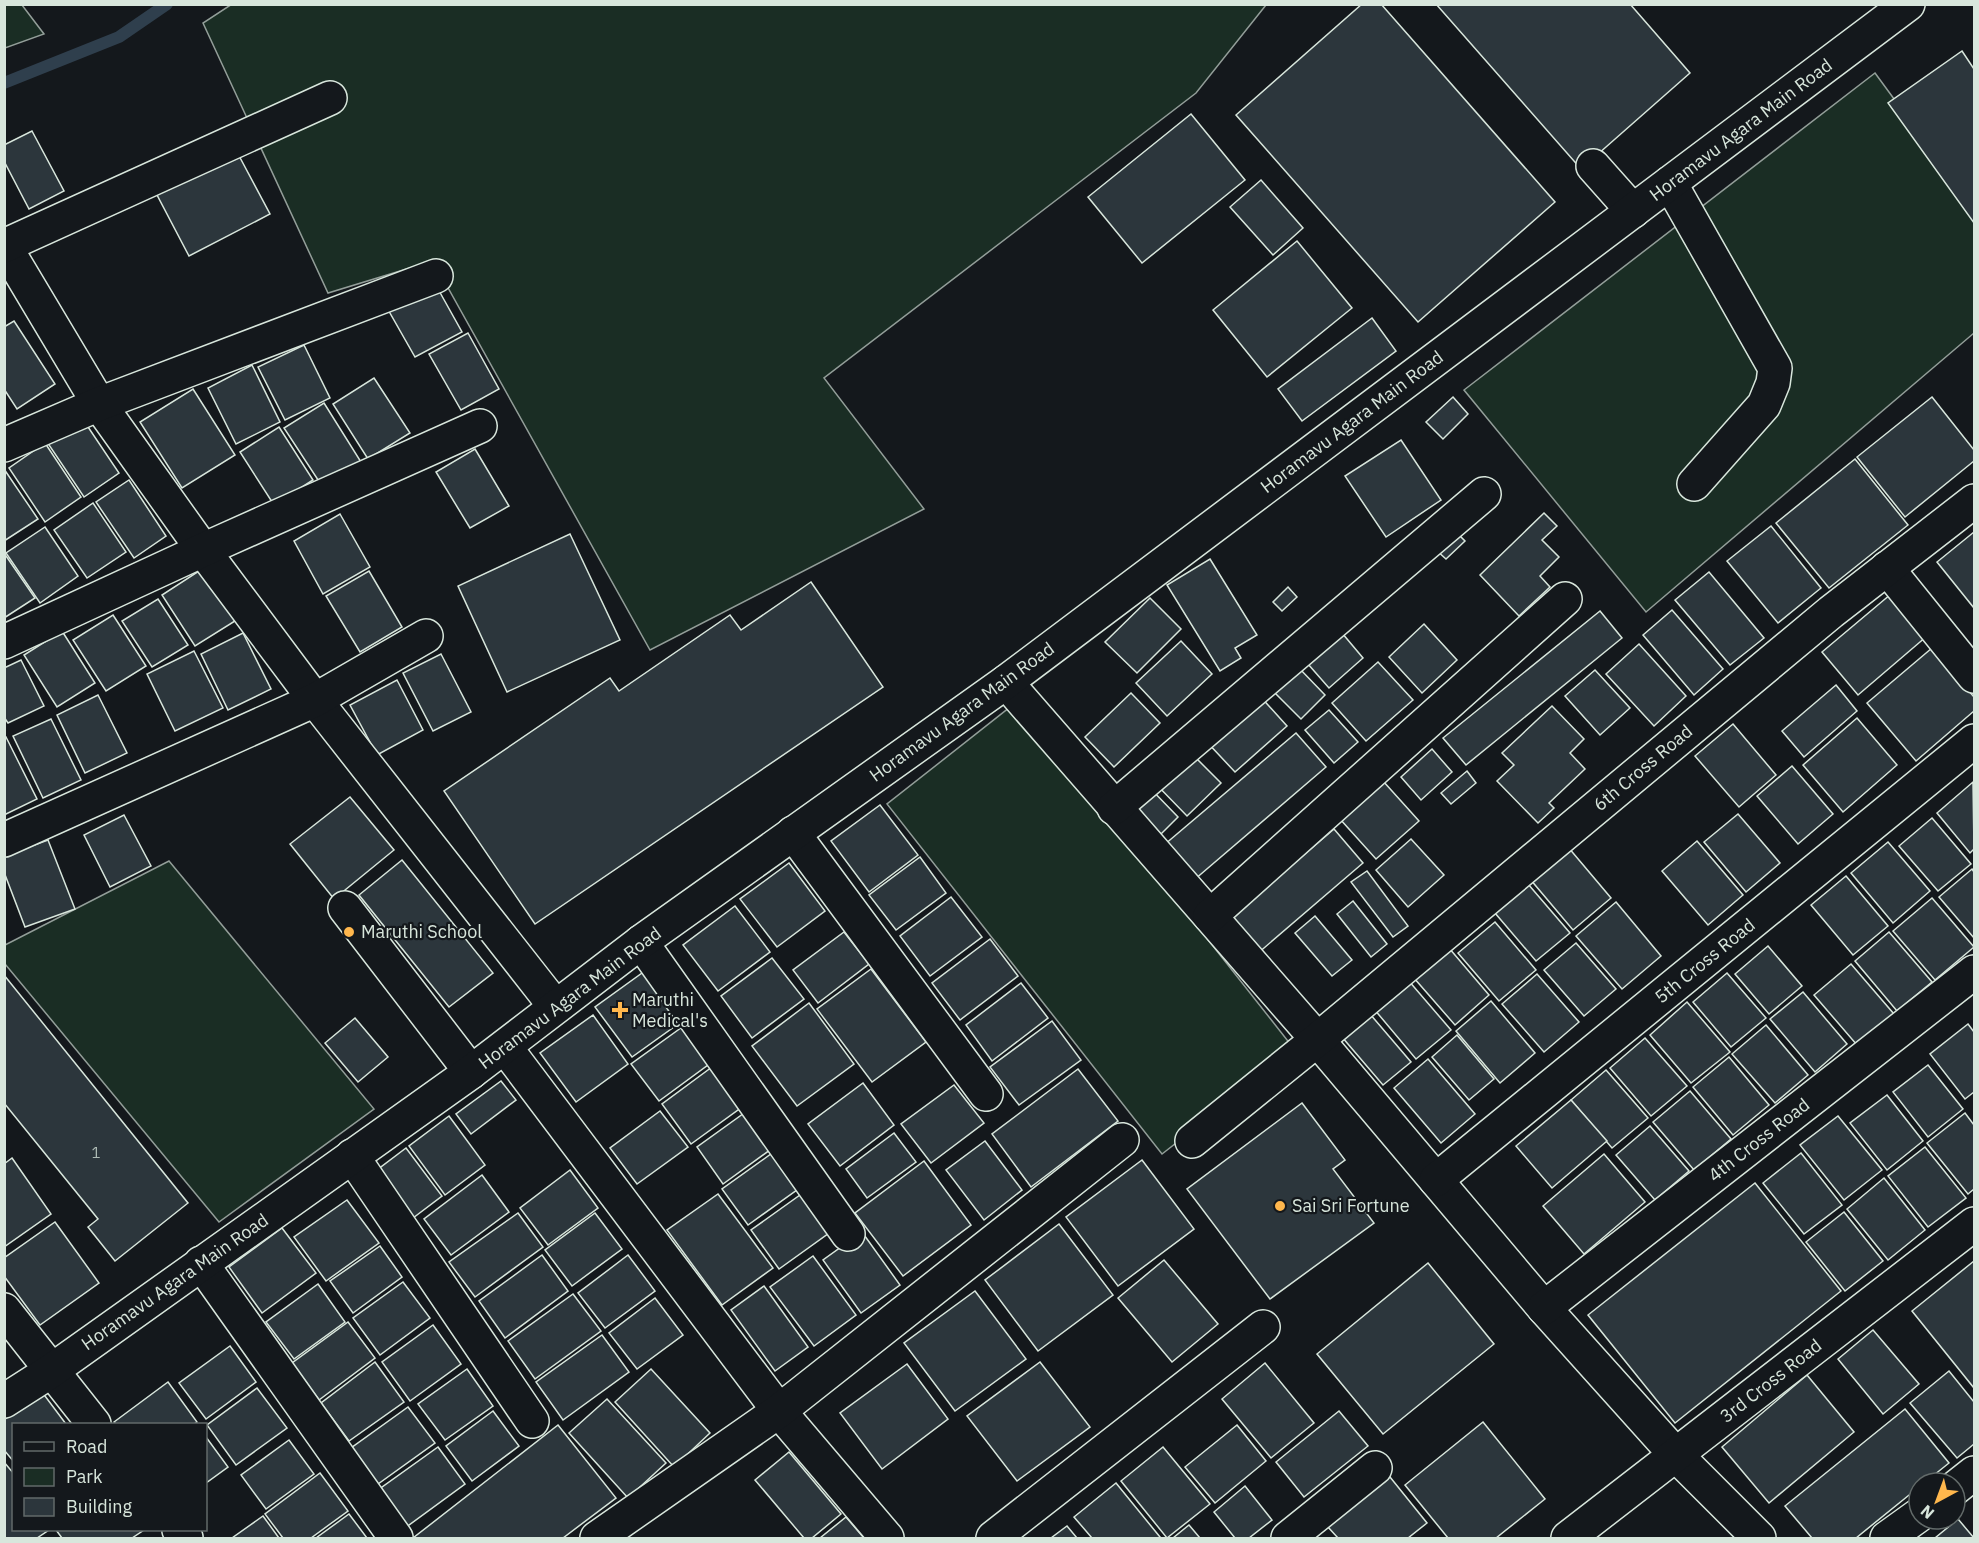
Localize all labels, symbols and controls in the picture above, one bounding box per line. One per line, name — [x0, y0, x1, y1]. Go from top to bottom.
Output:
street label: Horamavu Agara Main Road — [1645, 53, 1837, 206]
street label: Horamavu Agara Main Road — [1256, 345, 1448, 498]
street label: Horamavu Agara Main Road — [865, 637, 1059, 786]
street label: 6th Cross Road — [1588, 719, 1697, 816]
street label: 5th Cross Road — [1650, 913, 1759, 1008]
place label: Maruthi School — [361, 920, 482, 943]
street label: Horamavu Agara Main Road — [474, 921, 666, 1074]
marker: Maruthi School — [342, 925, 356, 939]
place label: Maruthi Medical's — [632, 988, 708, 1032]
marker: Maruthi Medical's — [613, 1003, 627, 1017]
street label: 4th Cross Road — [1703, 1093, 1814, 1186]
house number: 1 — [91, 1143, 101, 1162]
place label: Sai Sri Fortune — [1292, 1194, 1410, 1217]
marker: Sai Sri Fortune — [1273, 1199, 1287, 1213]
street label: Horamavu Agara Main Road — [77, 1208, 273, 1355]
street label: 3rd Cross Road — [1715, 1334, 1826, 1427]
legend — [12, 1423, 207, 1531]
text: Road — [66, 1435, 107, 1458]
text: Park — [66, 1465, 103, 1488]
north arrow — [1907, 1471, 1967, 1531]
text: Building — [66, 1495, 133, 1518]
text: N — [1916, 1501, 1938, 1524]

